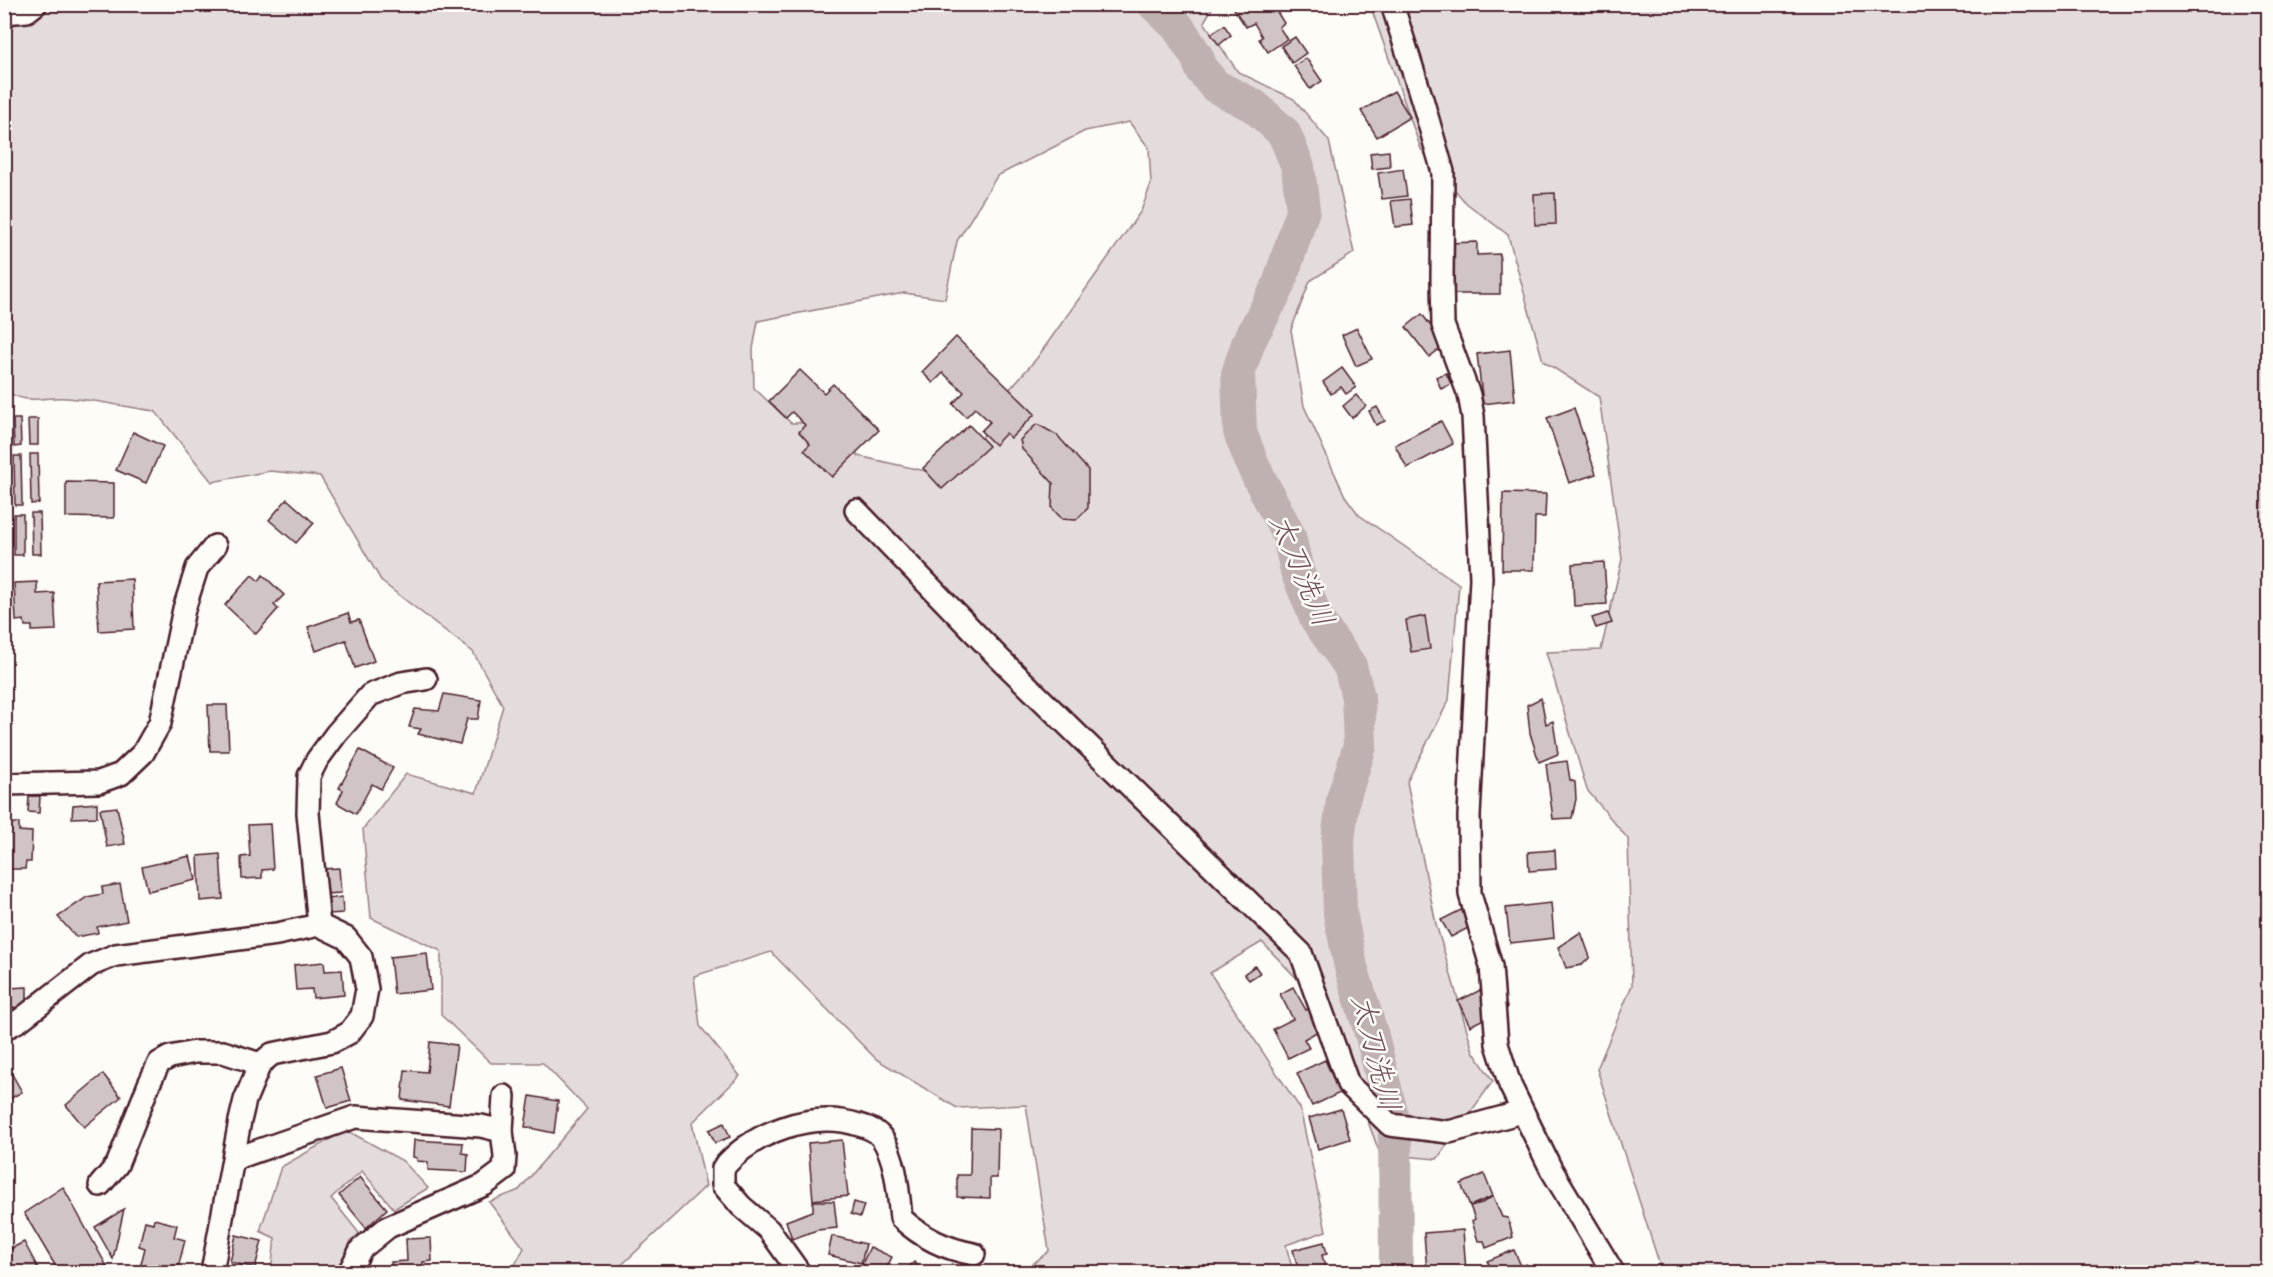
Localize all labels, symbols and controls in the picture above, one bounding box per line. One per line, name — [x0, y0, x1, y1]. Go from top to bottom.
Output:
water label: 太刀洗川 — [1261, 507, 1343, 633]
water label: 太刀洗川 — [1343, 990, 1409, 1116]

